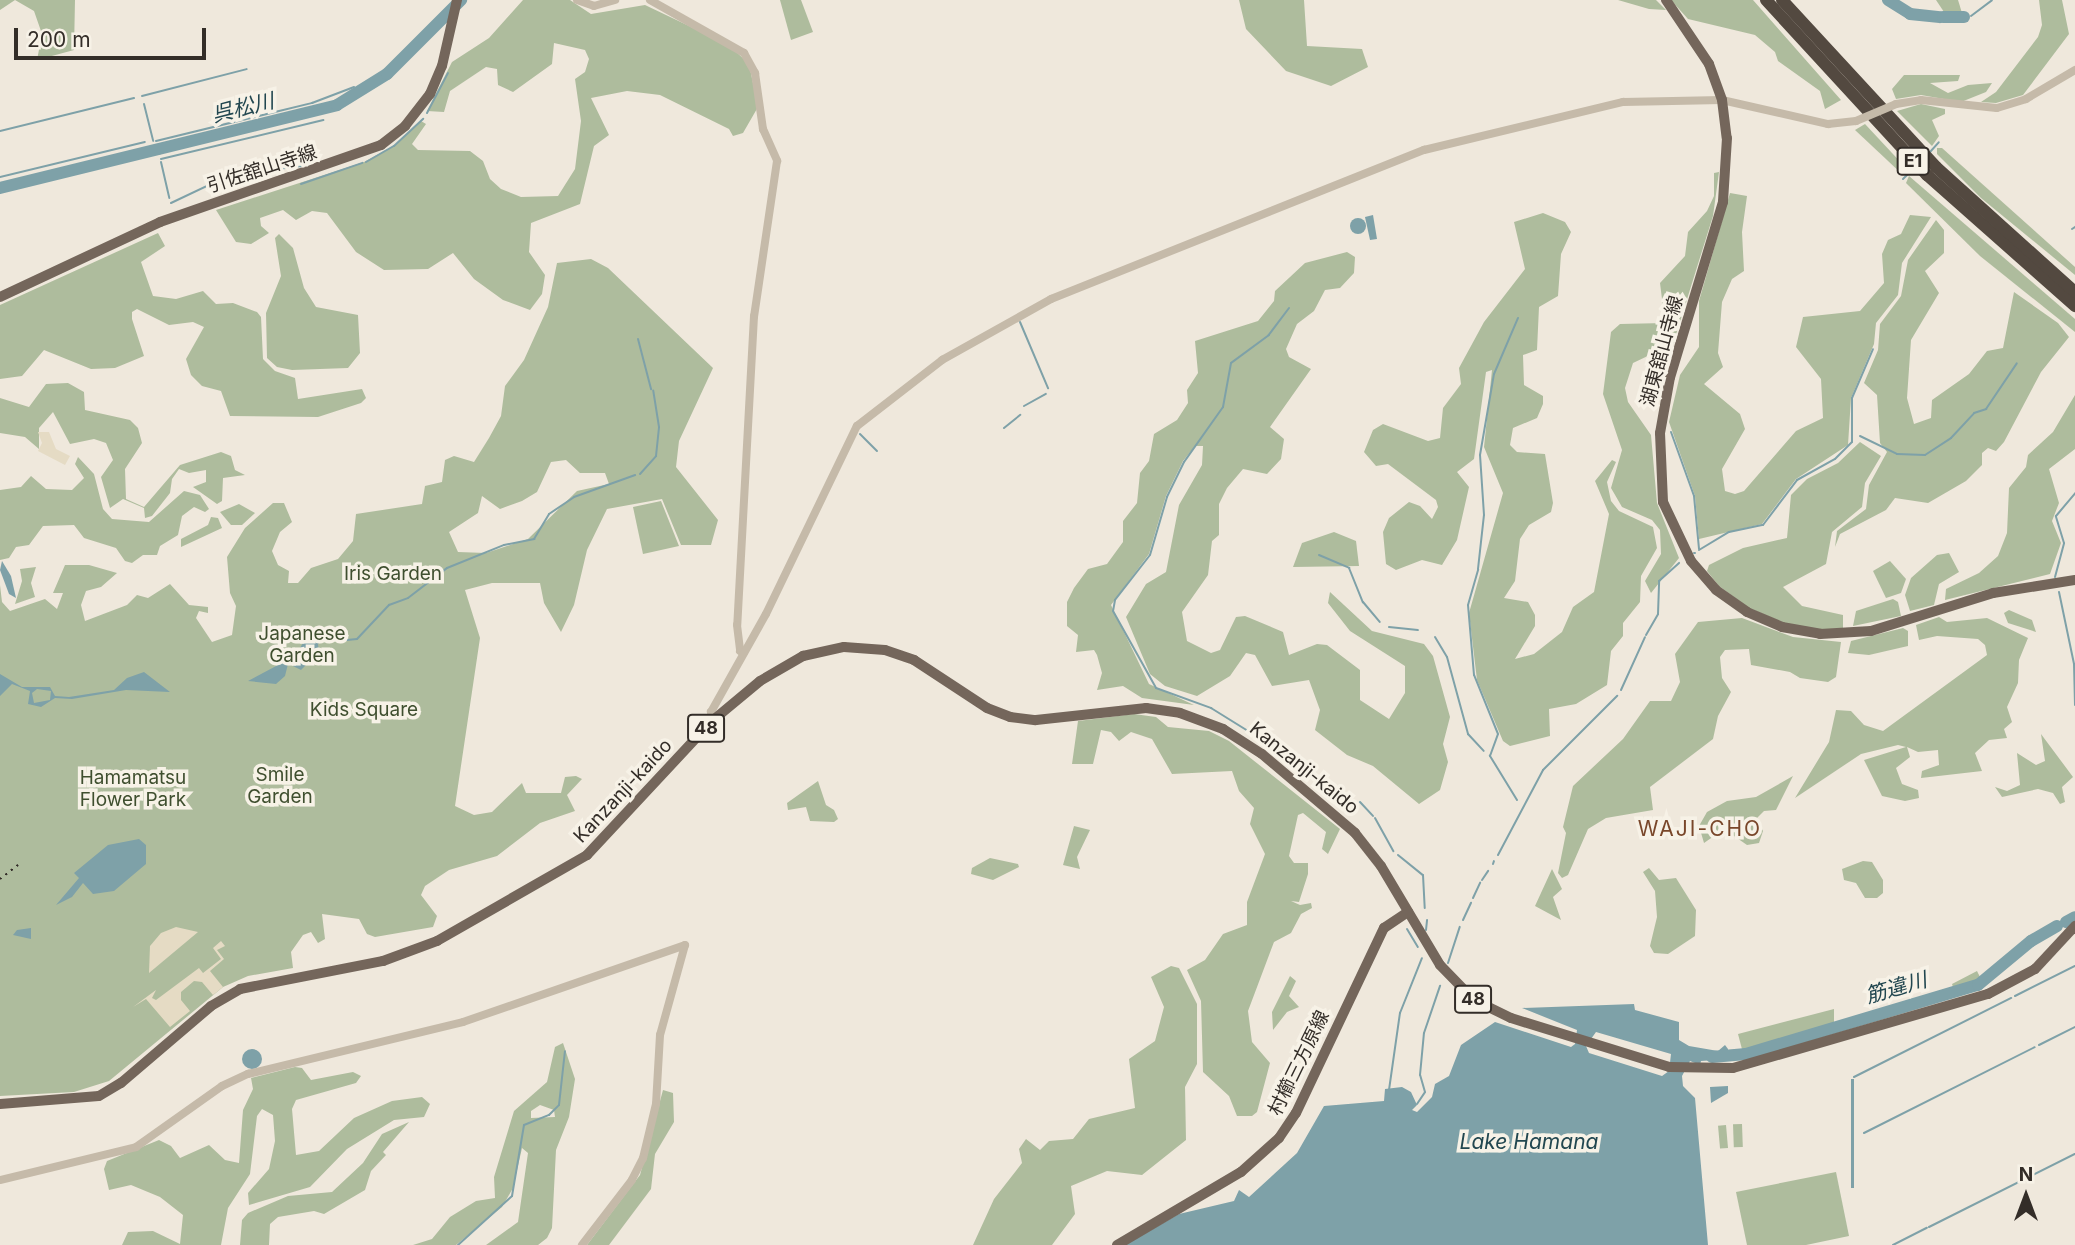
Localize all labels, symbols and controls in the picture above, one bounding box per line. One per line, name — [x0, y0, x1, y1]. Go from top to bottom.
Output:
scale bar — [18, 14, 210, 58]
text: 200 m — [27, 27, 91, 52]
water label: 呉松川 — [209, 88, 277, 128]
street label: 引佐舘山寺線 — [204, 141, 320, 197]
road number: E1 — [1896, 146, 1930, 176]
street label: 湖東舘山寺線 — [1636, 293, 1688, 409]
park label: Iris Garden — [344, 563, 442, 585]
park label: Japanese Garden — [258, 623, 346, 667]
park label: Kids Square — [310, 699, 418, 721]
road number: 48 — [687, 714, 725, 742]
street label: Kanzanji-kaido — [1245, 717, 1363, 819]
street label: Kanzanji-kaido — [569, 734, 677, 848]
park label: Smile Garden — [247, 764, 313, 808]
park label: Hamamatsu Flower Park — [80, 767, 186, 811]
district label: WAJI-CHO — [1639, 816, 1761, 842]
water label: 筋違川 — [1862, 967, 1930, 1009]
road number: 48 — [1454, 984, 1492, 1014]
street label: 村櫛三方原線 — [1264, 1007, 1334, 1119]
water label: Lake Hamana — [1460, 1129, 1598, 1155]
north arrow — [1991, 1161, 2061, 1231]
text: N — [2019, 1163, 2033, 1186]

